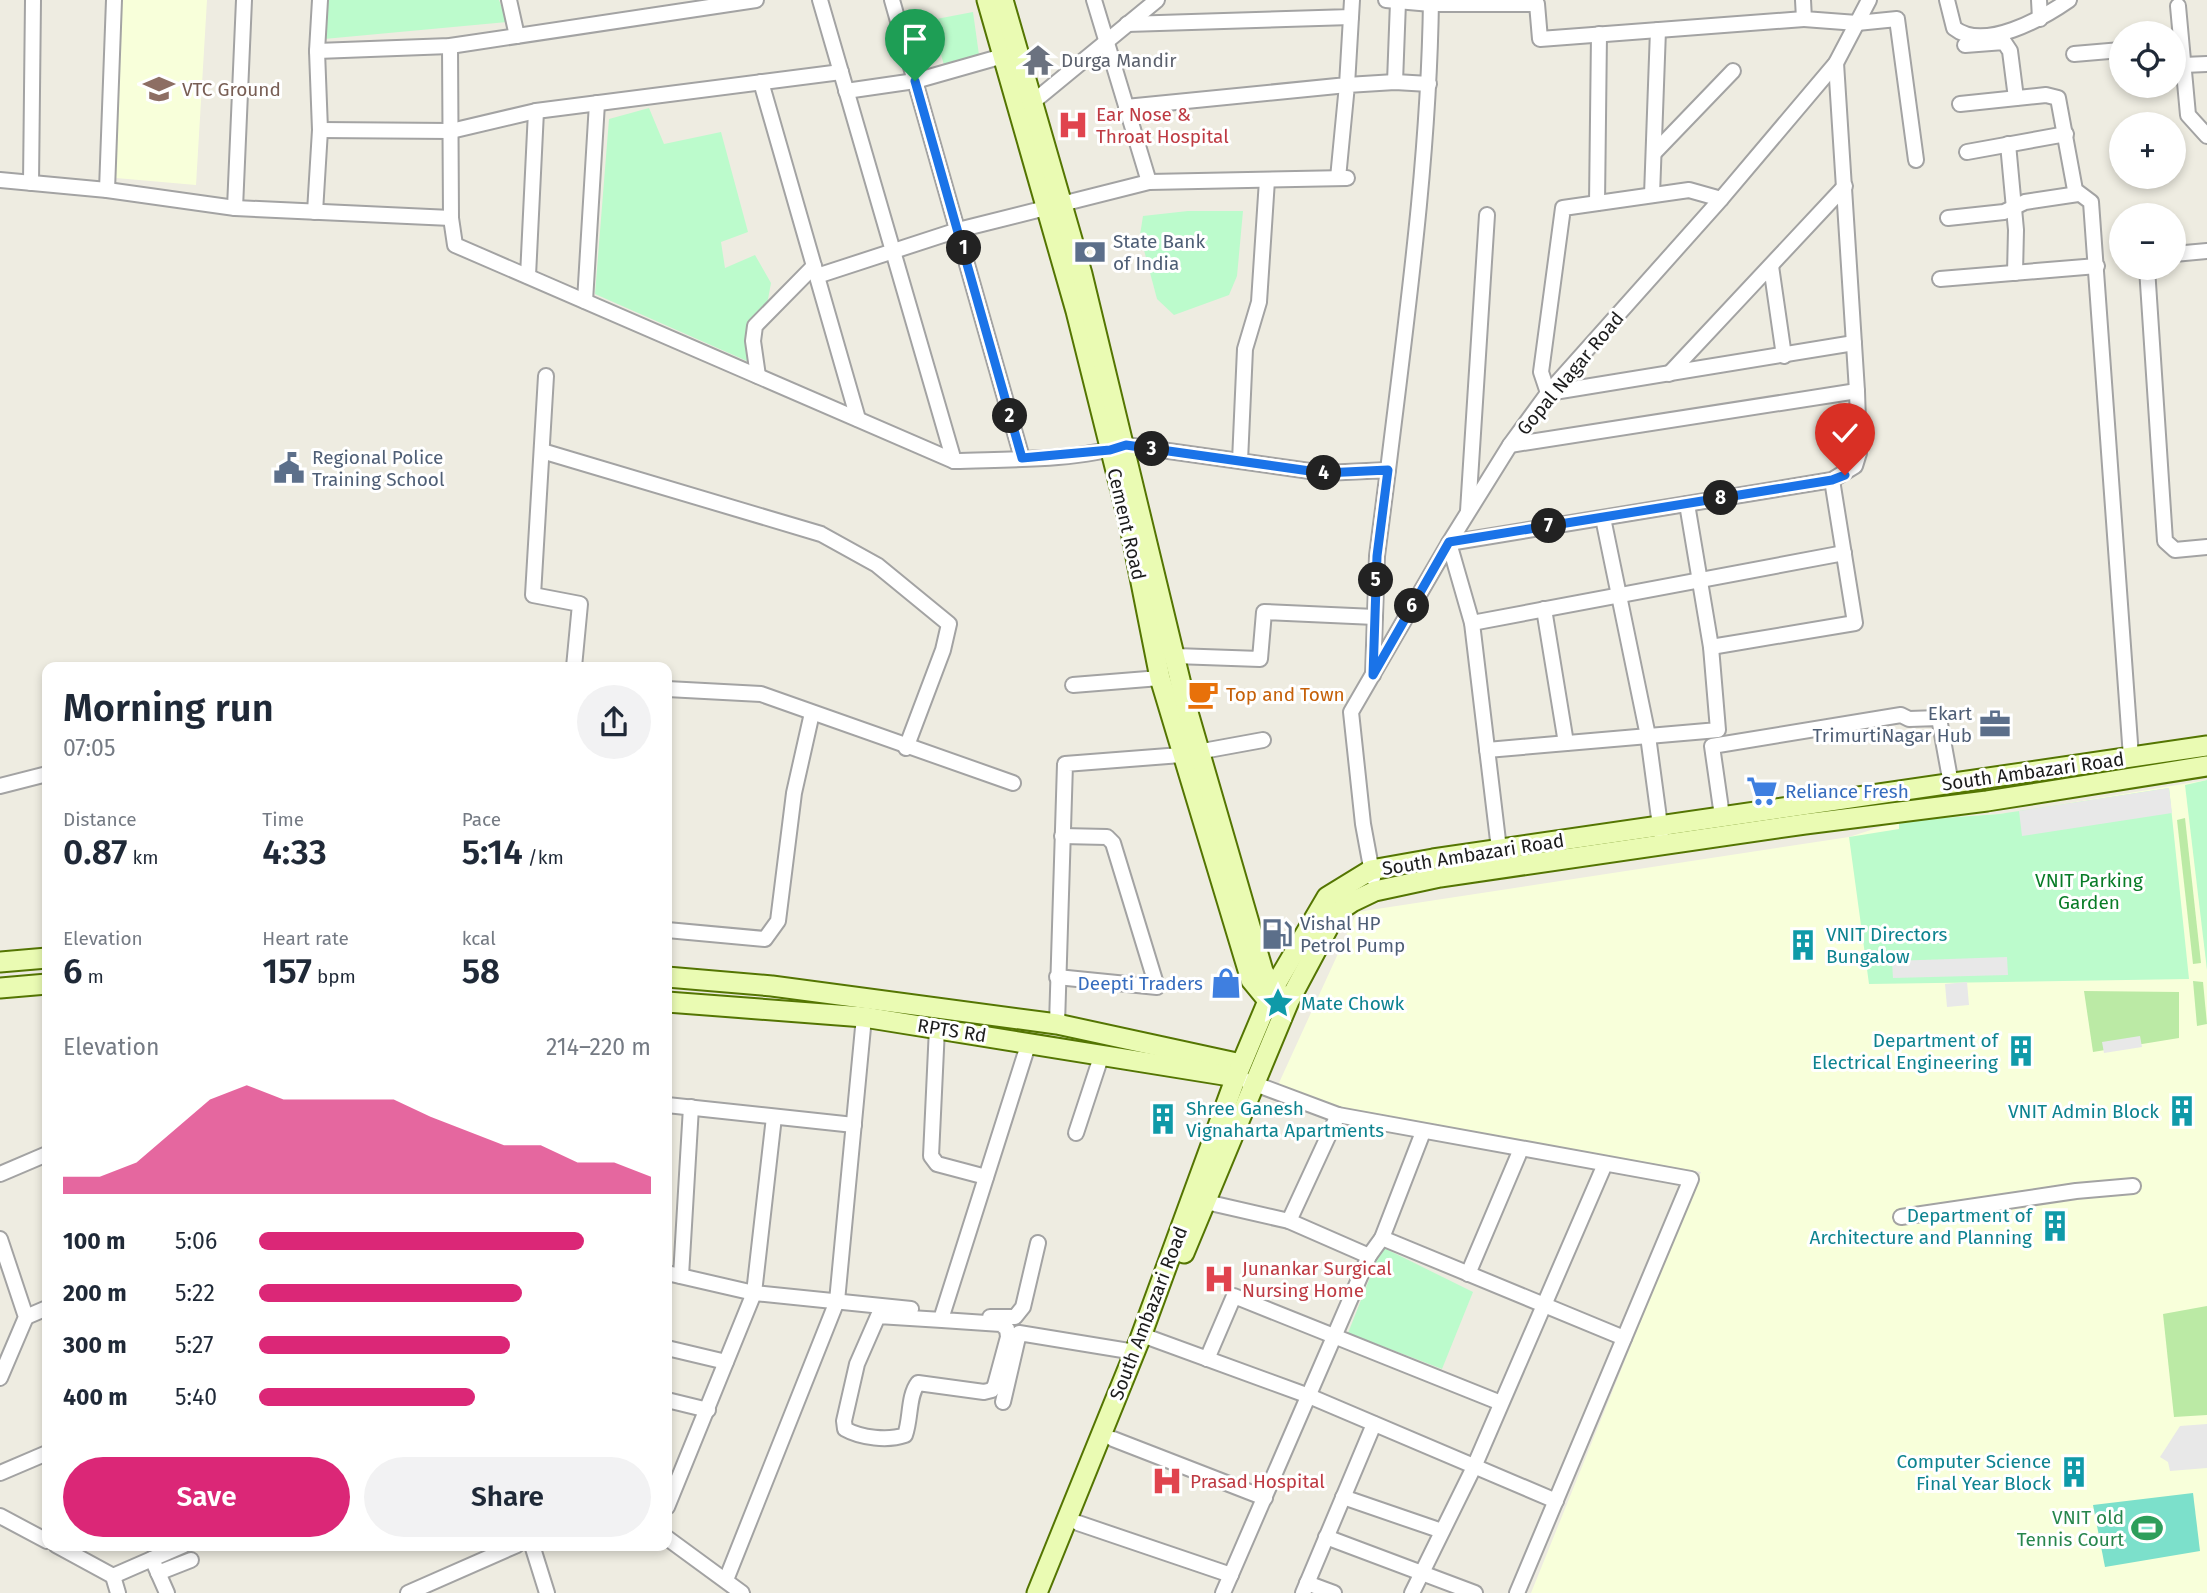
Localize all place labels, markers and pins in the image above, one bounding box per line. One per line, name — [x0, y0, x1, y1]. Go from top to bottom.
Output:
pin — [885, 9, 945, 81]
temple icon: Durga Mandir — [1021, 43, 1055, 77]
place label: Durga Mandir — [1061, 49, 1177, 72]
school or university icon: VTC Ground — [142, 72, 176, 106]
place label: VTC Ground — [182, 78, 281, 101]
place label: Ear Nose & Throat Hospital — [1096, 103, 1229, 148]
hospital icon: Ear Nose & Throat Hospital — [1056, 108, 1090, 142]
pin: 1 — [946, 230, 982, 266]
place label: State Bank of India — [1113, 230, 1205, 275]
bank icon: State Bank of India — [1073, 235, 1107, 269]
pin: 2 — [992, 398, 1028, 434]
pin — [1815, 403, 1875, 475]
pin: 3 — [1134, 432, 1170, 466]
place label: Regional Police Training School — [312, 446, 445, 491]
public building icon: Regional Police Training School — [272, 451, 306, 485]
pin: 4 — [1306, 456, 1342, 490]
pin: 8 — [1704, 480, 1738, 516]
pin: 7 — [1532, 508, 1566, 544]
pin: 5 — [1358, 562, 1394, 598]
pin: 6 — [1394, 588, 1430, 624]
cafe icon: Top and Town — [1186, 677, 1220, 711]
place label: Top and Town — [1226, 683, 1345, 706]
place label: Ekart TrimurtiNagar Hub — [1813, 702, 1972, 747]
office icon: Ekart TrimurtiNagar Hub — [1978, 707, 2012, 741]
supermarket icon: Reliance Fresh — [1745, 774, 1779, 808]
place label: Reliance Fresh — [1785, 780, 1909, 803]
place label: Vishal HP Petrol Pump — [1300, 912, 1405, 957]
fuel station icon: Vishal HP Petrol Pump — [1260, 917, 1294, 951]
place label: VNIT Directors Bungalow — [1826, 923, 1948, 968]
building icon: VNIT Directors Bungalow — [1786, 928, 1820, 962]
shop icon: Deepti Traders — [1209, 966, 1243, 1000]
place label: Deepti Traders — [1078, 972, 1203, 995]
place icon: Mate Chowk — [1261, 986, 1295, 1020]
place label: Mate Chowk — [1301, 992, 1404, 1015]
place label: Department of Electrical Engineering — [1812, 1029, 2000, 1074]
building icon: Department of Electrical Engineering — [2004, 1034, 2038, 1068]
building icon: VNIT Admin Block — [2165, 1094, 2199, 1128]
place label: Shree Ganesh Vignaharta Apartments — [1186, 1097, 1384, 1142]
place label: VNIT Admin Block — [2008, 1100, 2159, 1123]
building icon: Shree Ganesh Vignaharta Apartments — [1146, 1102, 1180, 1136]
place label: Department of Architecture and Planning — [1810, 1204, 2034, 1249]
building icon: Department of Architecture and Planning — [2038, 1209, 2072, 1243]
place label: Junankar Surgical Nursing Home — [1242, 1257, 1392, 1302]
hospital icon: Junankar Surgical Nursing Home — [1202, 1262, 1236, 1296]
place label: Computer Science Final Year Block — [1896, 1450, 2051, 1495]
building icon: Computer Science Final Year Block — [2057, 1455, 2091, 1489]
hospital icon: Prasad Hospital — [1150, 1464, 1184, 1498]
place label: Prasad Hospital — [1190, 1470, 1325, 1493]
place label: VNIT old Tennis Court — [2017, 1506, 2124, 1551]
sports icon: VNIT old Tennis Court — [2130, 1511, 2164, 1545]

